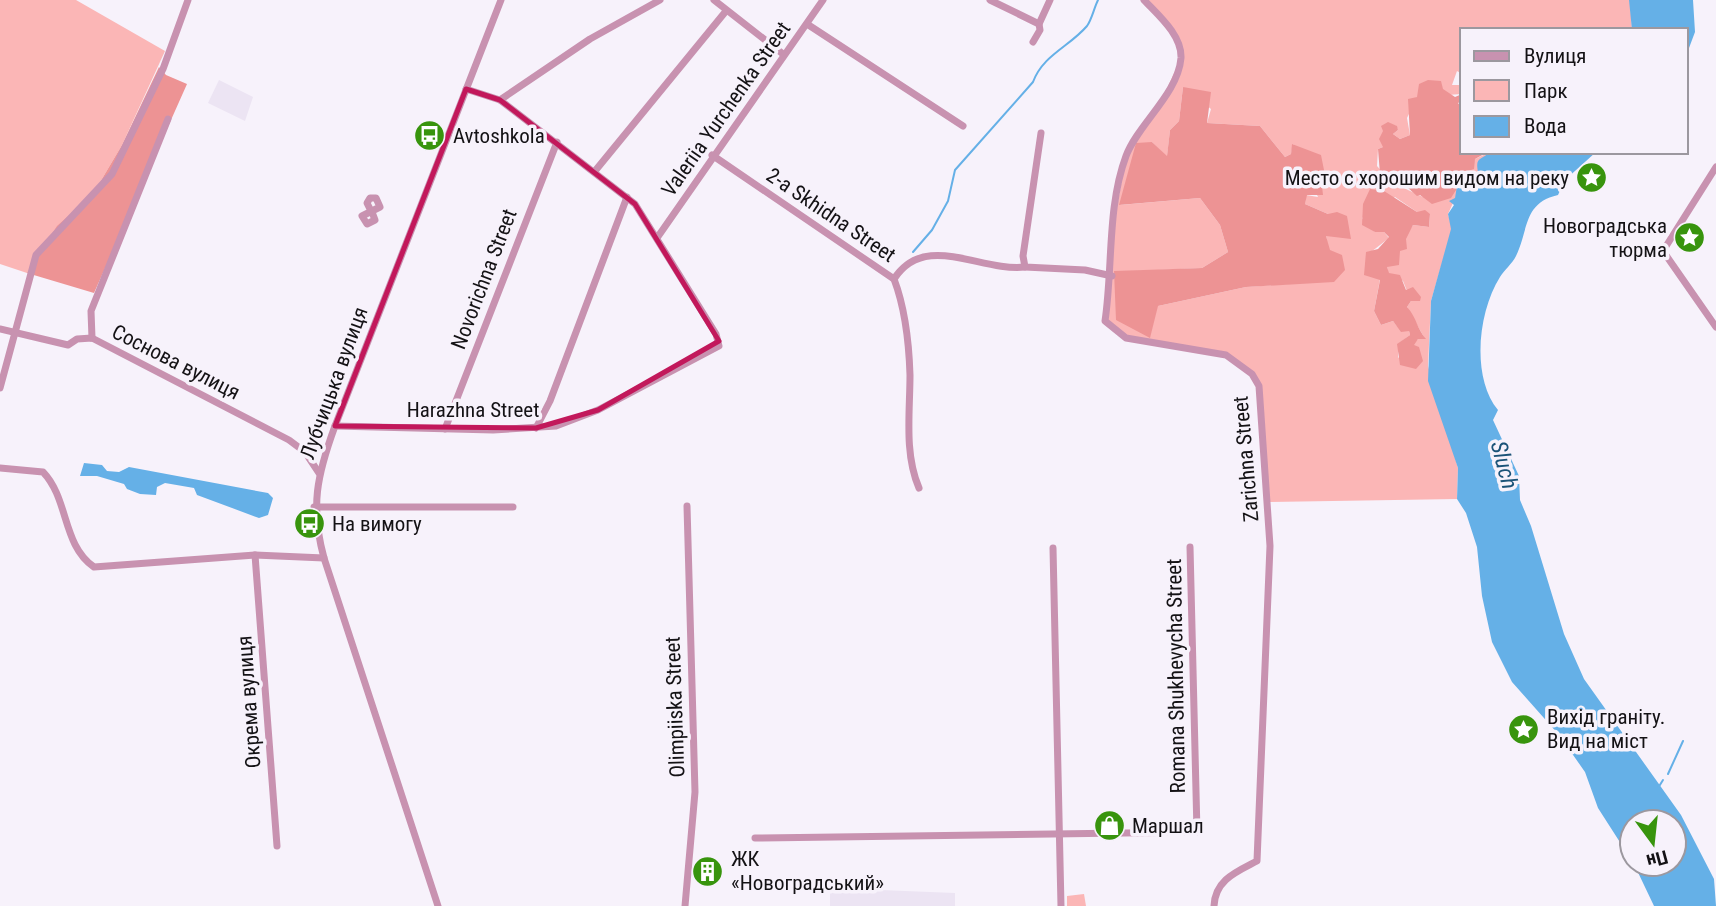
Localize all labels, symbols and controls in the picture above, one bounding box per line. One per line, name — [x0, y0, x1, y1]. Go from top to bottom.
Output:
street label: Valeriia Yurchenka Street — [657, 17, 795, 201]
legend — [1460, 28, 1688, 154]
text: Вулиця — [1524, 44, 1586, 68]
text: Парк — [1524, 79, 1568, 103]
text: Вода — [1524, 114, 1567, 138]
bus stop icon: Avtoshkola — [413, 119, 447, 153]
place label: Avtoshkola — [453, 124, 545, 148]
place icon: Место с хорошим видом на реку — [1575, 161, 1609, 195]
street label: 2-a Skhidna Street — [762, 163, 900, 267]
place label: Место с хорошим видом на реку — [1285, 166, 1569, 190]
street label: Novorichna Street — [446, 206, 522, 352]
place label: Новоградська тюрма — [1543, 214, 1667, 262]
place icon: Новоградська тюрма — [1673, 221, 1707, 255]
street label: Лубчицька вулиця — [295, 304, 373, 462]
street label: Соснова вулиця — [108, 319, 244, 405]
street label: Zarichna Street — [1229, 395, 1263, 523]
street label: Harazhna Street — [407, 398, 539, 422]
water label: Sluch — [1485, 438, 1523, 492]
bus stop icon: На вимогу — [292, 507, 326, 541]
place label: На вимогу — [332, 512, 422, 536]
street label: Romana Shukhevycha Street — [1162, 558, 1190, 794]
street label: Окрема вулиця — [232, 635, 266, 769]
street label: Olimpiiska Street — [661, 636, 689, 778]
place label: Вихід граніту. Вид на міст — [1547, 705, 1665, 753]
place icon: Вихід граніту. Вид на міст — [1507, 712, 1541, 746]
north arrow — [1618, 808, 1688, 878]
shop icon: Маршал — [1092, 809, 1126, 843]
place label: Маршал — [1132, 814, 1204, 838]
text: Пн — [1644, 845, 1670, 873]
place label: ЖК «Новоградський» — [731, 847, 884, 895]
building icon: ЖК «Новоградський» — [691, 854, 725, 888]

